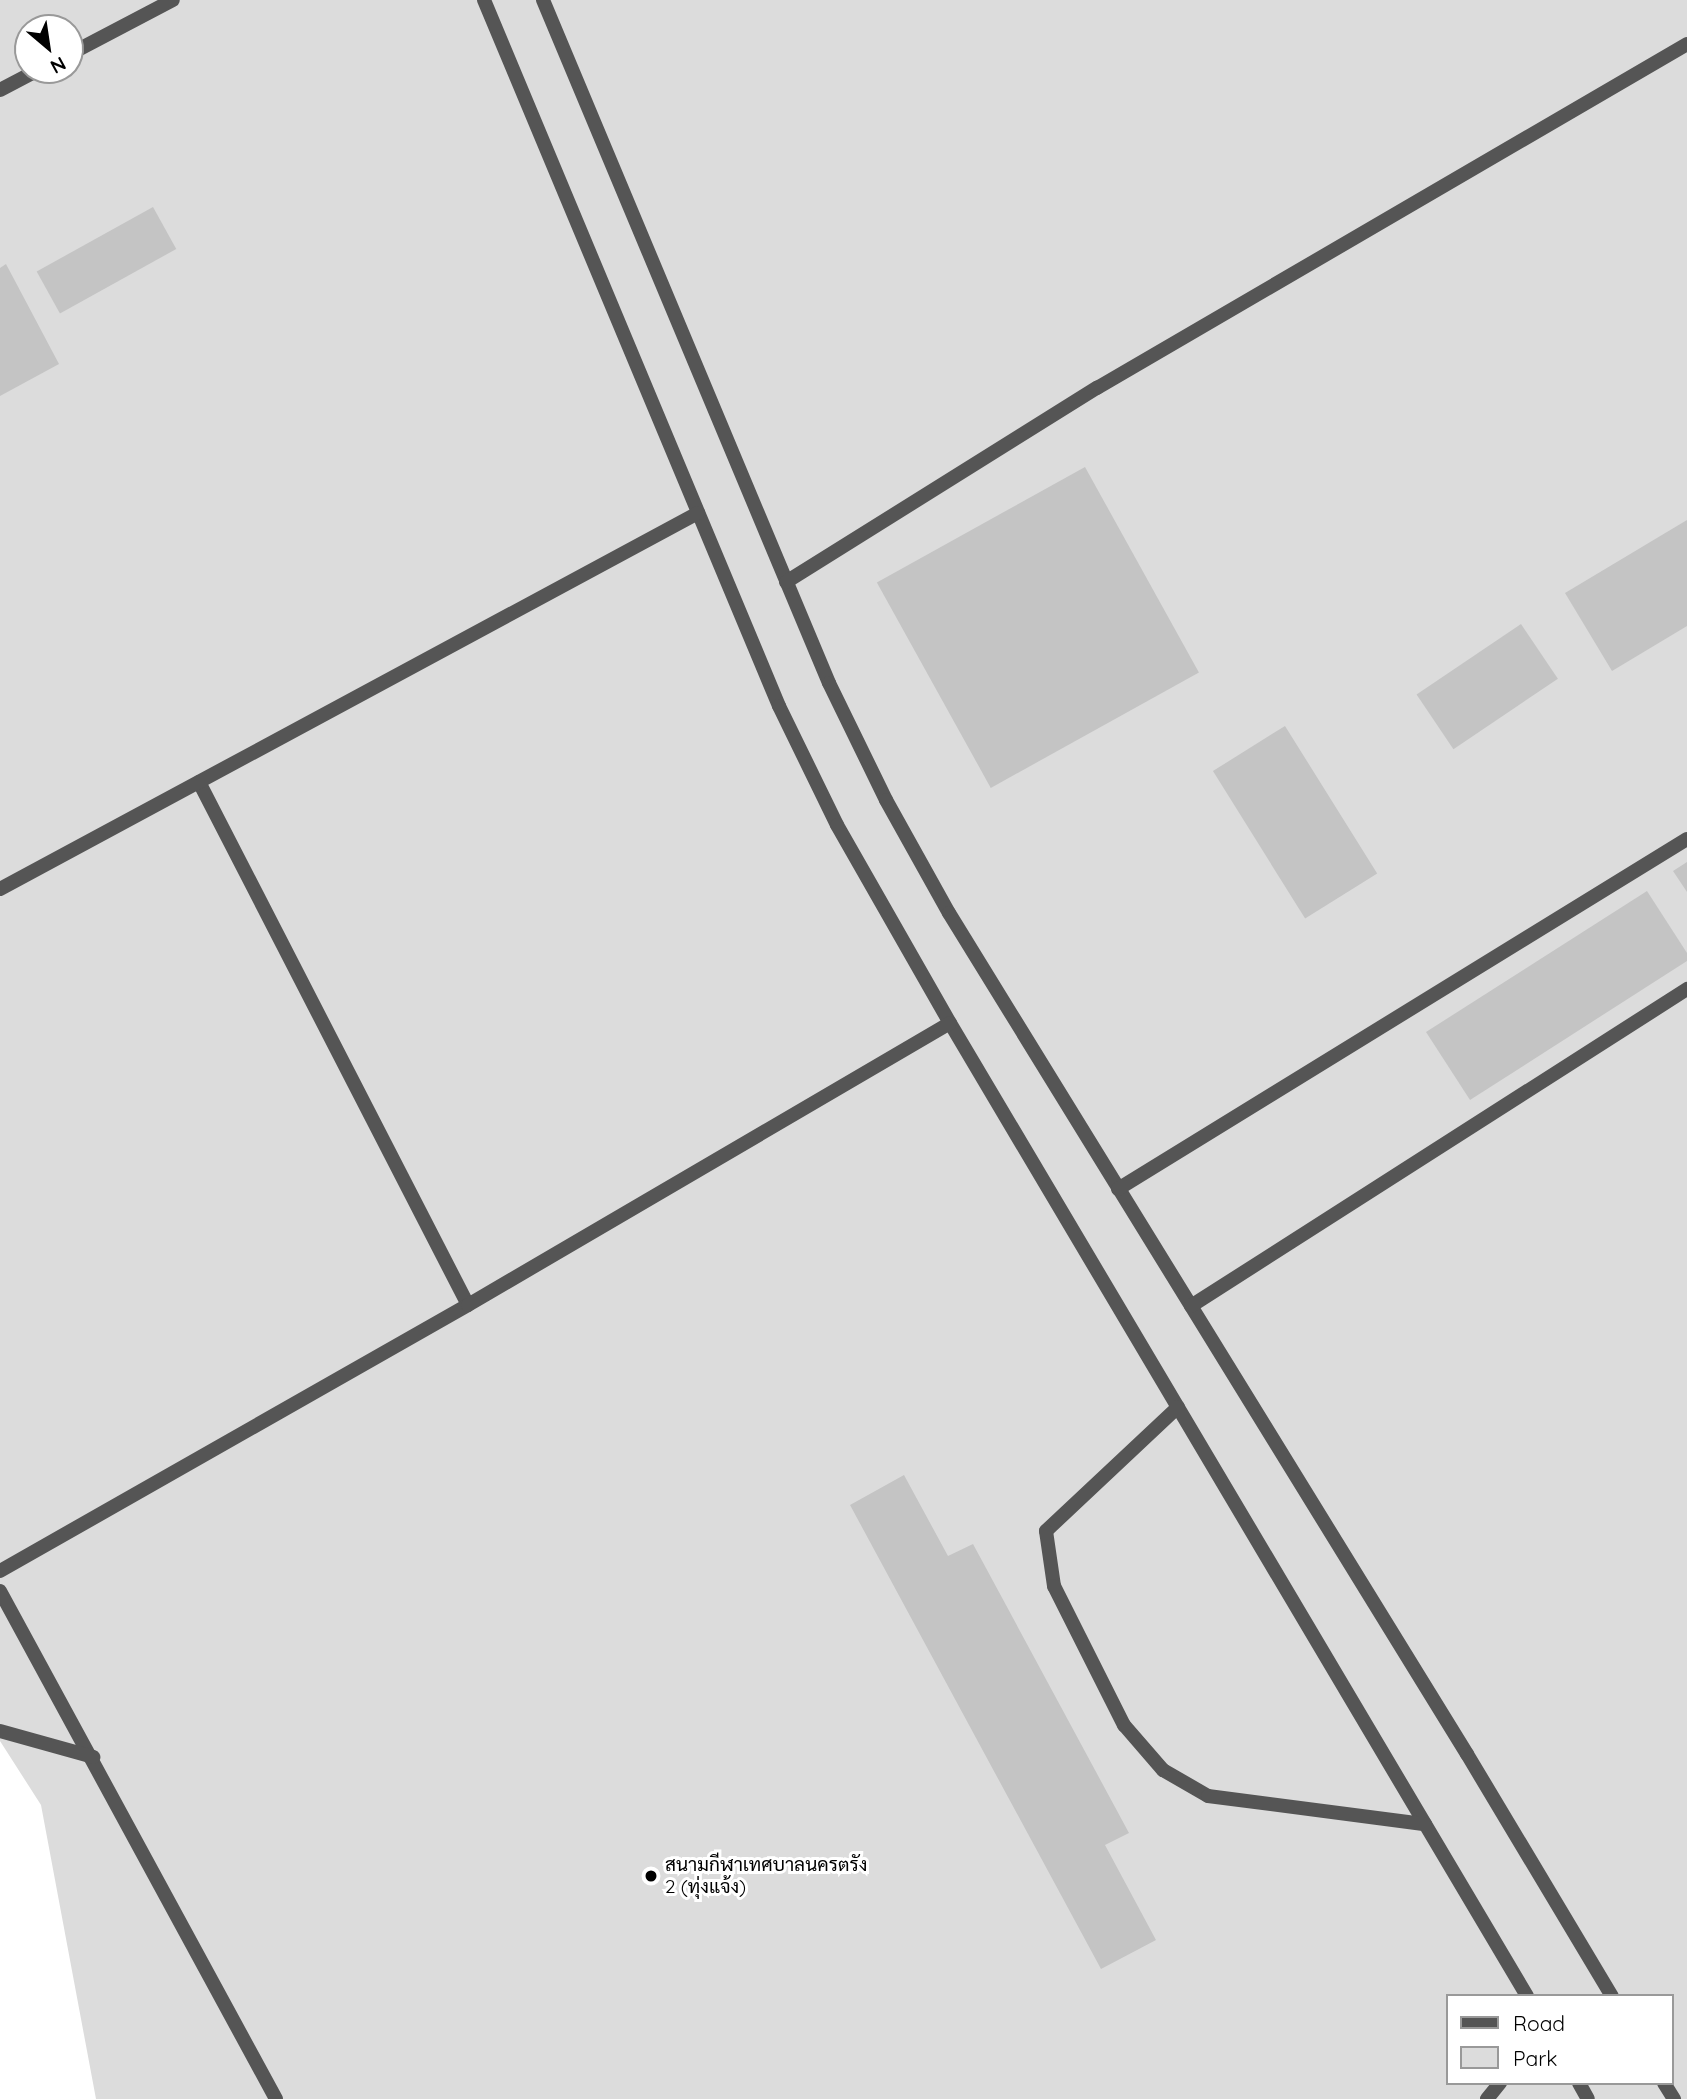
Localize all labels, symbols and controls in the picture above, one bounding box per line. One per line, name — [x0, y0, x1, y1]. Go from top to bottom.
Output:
north arrow — [14, 14, 84, 84]
text: N — [46, 52, 70, 79]
place label: สนามกีฬาเทศบาลนครตรัง 2 (ทุ่งแจ้ง) — [665, 1854, 867, 1898]
marker: สนามกีฬาเทศบาลนครตรัง 2 (ทุ่งแจ้ง) — [643, 1868, 659, 1884]
legend — [1446, 1994, 1673, 2085]
text: Road — [1513, 2010, 1565, 2036]
text: Park — [1513, 2045, 1557, 2071]

